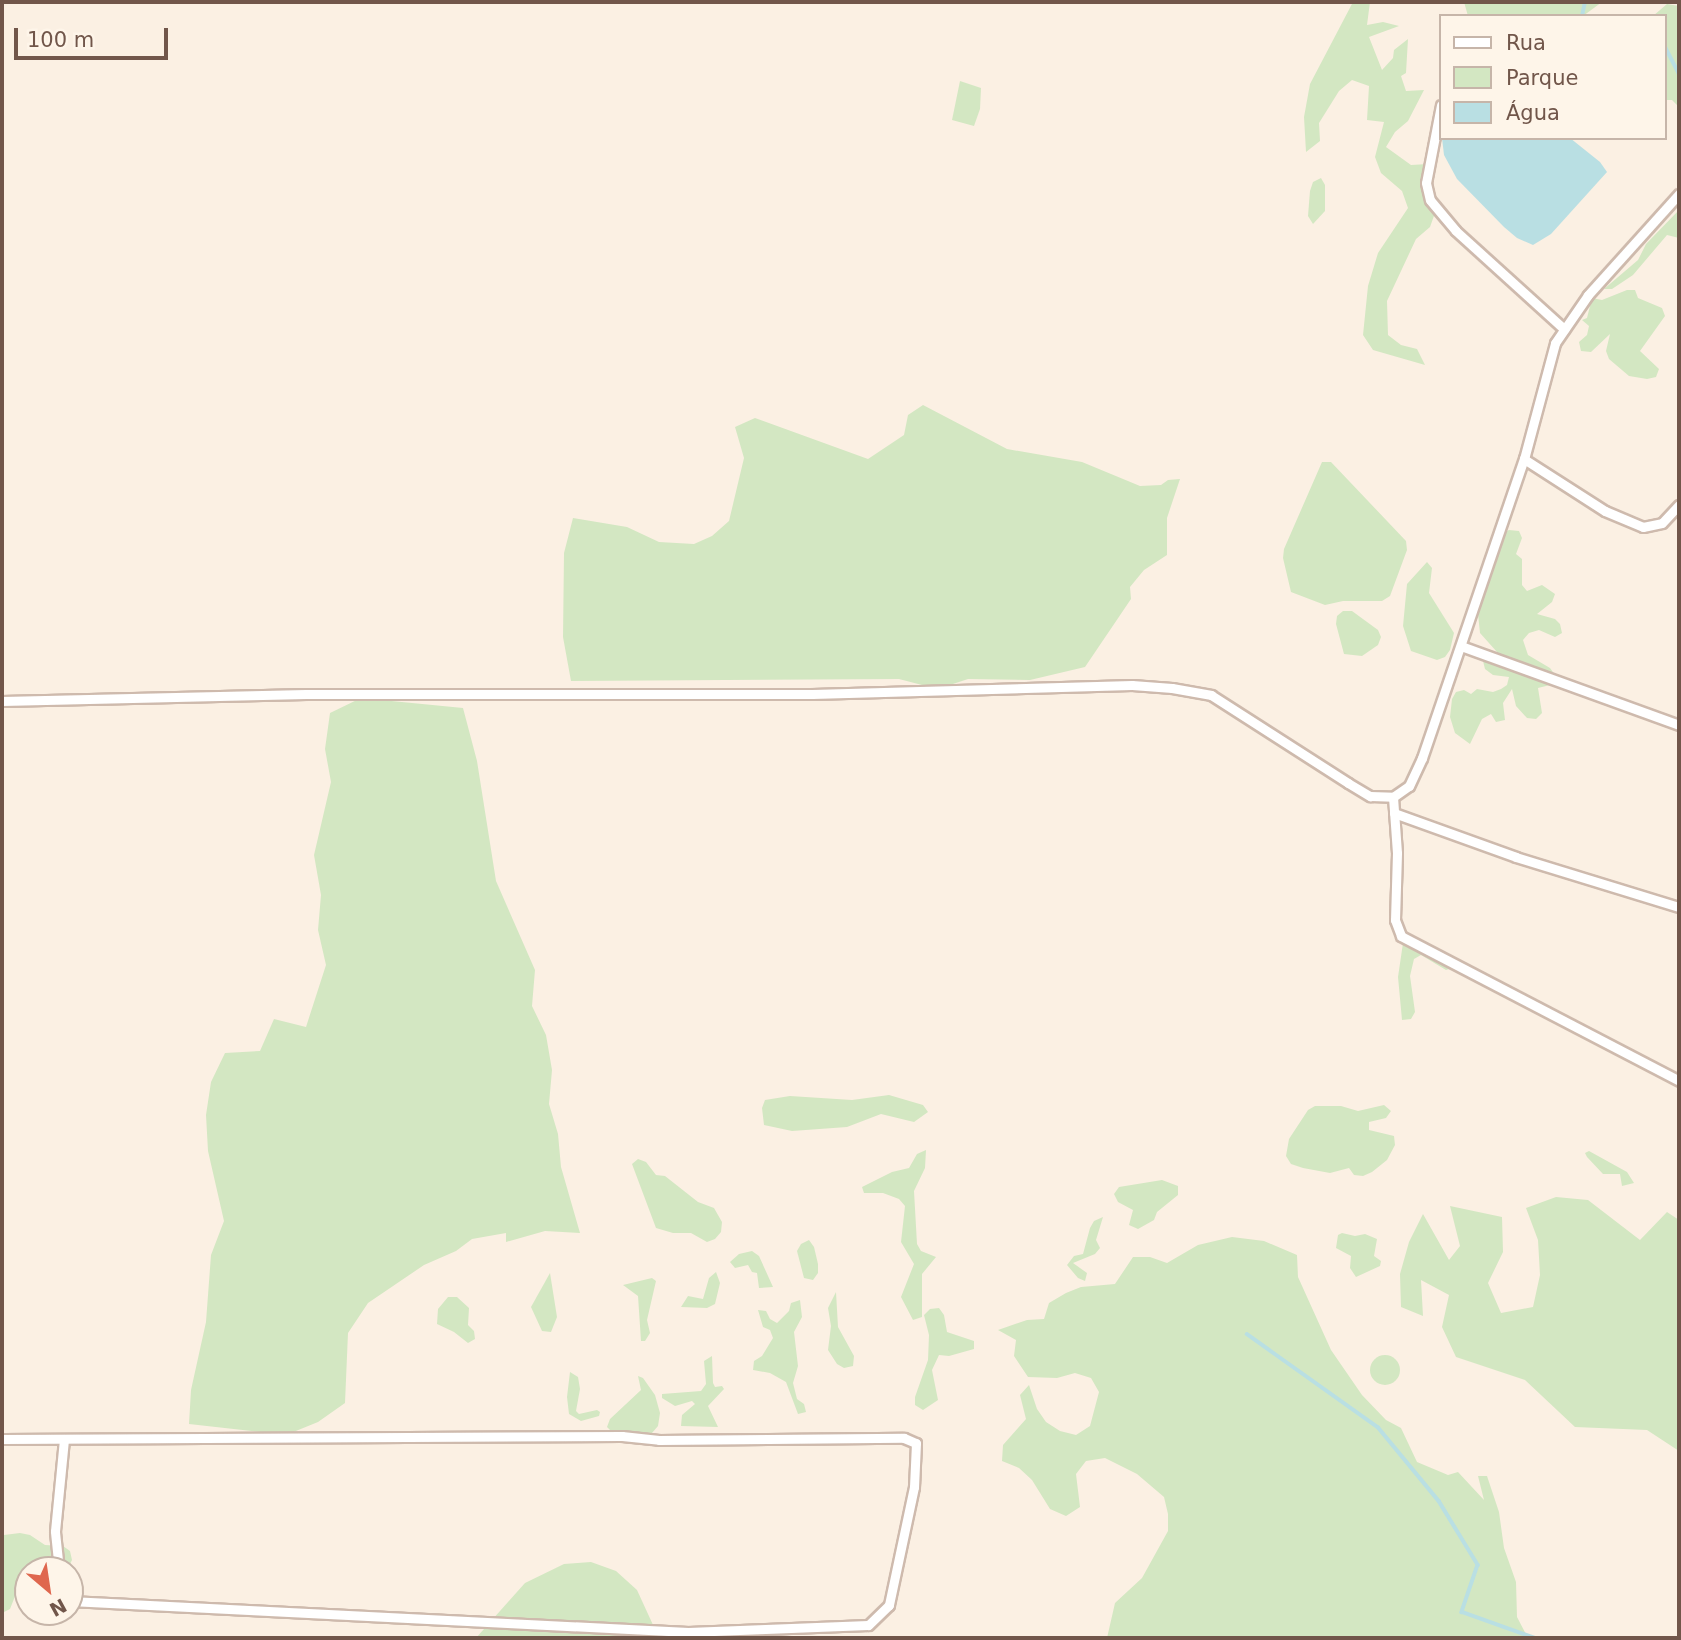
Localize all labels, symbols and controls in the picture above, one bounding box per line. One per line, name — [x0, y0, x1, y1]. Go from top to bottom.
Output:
scale bar — [18, 14, 172, 58]
legend — [1440, 14, 1667, 140]
text: 100 m — [27, 28, 94, 52]
text: Rua — [1506, 31, 1546, 55]
text: Parque — [1506, 66, 1578, 90]
text: Água — [1506, 101, 1560, 125]
north arrow — [14, 1556, 84, 1626]
text: N — [46, 1594, 71, 1621]

